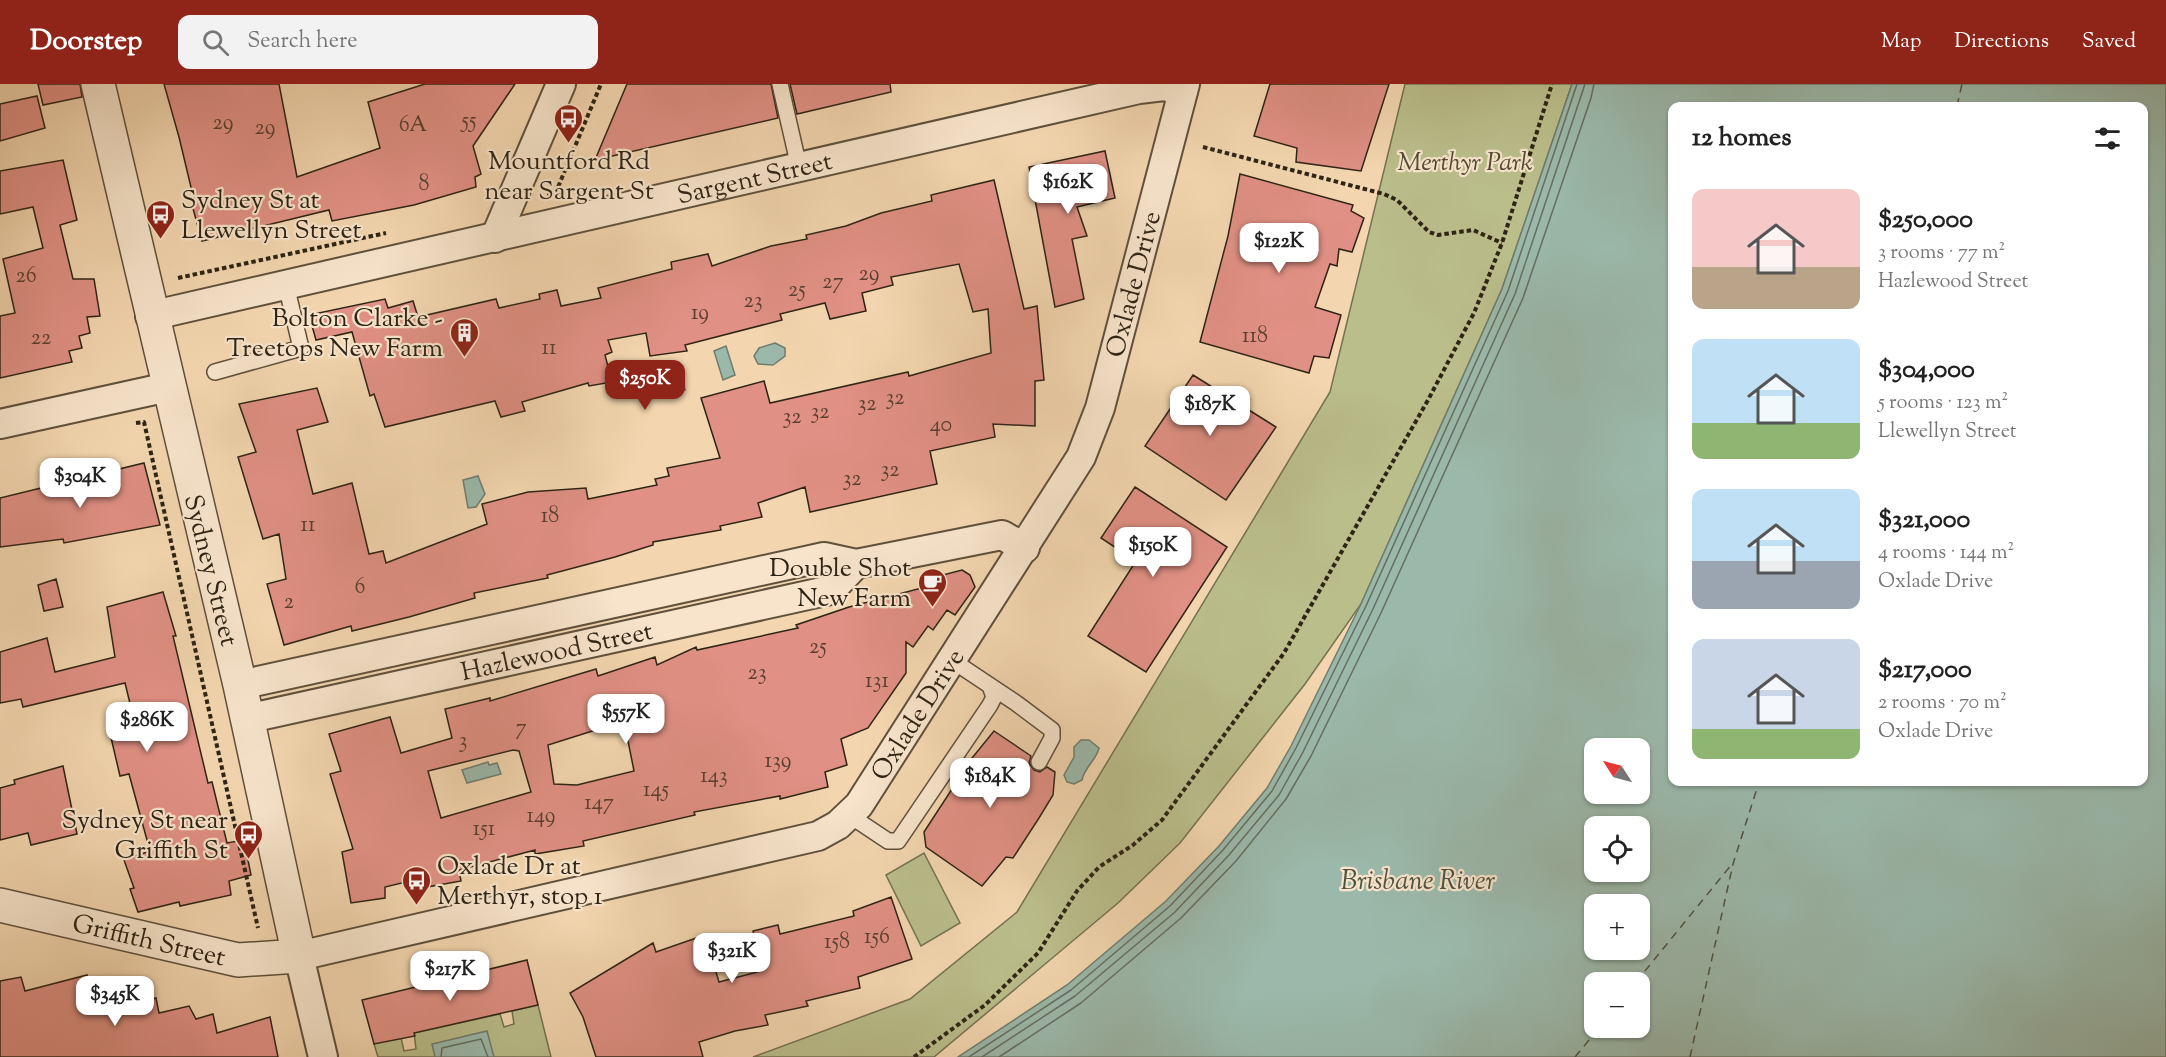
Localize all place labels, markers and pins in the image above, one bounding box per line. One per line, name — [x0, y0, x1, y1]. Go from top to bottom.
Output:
bus stop icon: Mountford Rd near Sargent St — [553, 102, 585, 144]
place label: Mountford Rd near Sargent St — [484, 144, 654, 211]
pin: $162K — [1026, 164, 1110, 215]
place label: Sydney St at Llewellyn Street — [181, 183, 361, 250]
bus stop icon: Sydney St at Llewellyn Street — [144, 198, 176, 240]
pin: $122K — [1237, 223, 1321, 274]
place label: Bolton Clarke - Treetops New Farm — [226, 301, 443, 368]
building icon: Bolton Clarke - Treetops New Farm — [448, 316, 480, 358]
pin: $250K — [603, 360, 687, 411]
pin: $187K — [1168, 386, 1252, 437]
pin: $304K — [38, 458, 122, 509]
pin: $150K — [1111, 527, 1195, 578]
place label: Double Shot New Farm — [769, 551, 911, 618]
cafe icon: Double Shot New Farm — [916, 566, 948, 608]
pin: $557K — [584, 694, 668, 745]
pin: $286K — [105, 702, 189, 753]
pin: $184K — [948, 758, 1032, 809]
place label: Sydney St near Griffith St — [62, 803, 228, 870]
bus stop icon: Sydney St near Griffith St — [233, 818, 265, 860]
place label: Oxlade Dr at Merthyr, stop 1 — [437, 849, 603, 916]
bus stop icon: Oxlade Dr at Merthyr, stop 1 — [400, 864, 432, 906]
pin: $321K — [690, 933, 774, 984]
pin: $217K — [408, 951, 492, 1002]
pin: $345K — [73, 976, 157, 1027]

